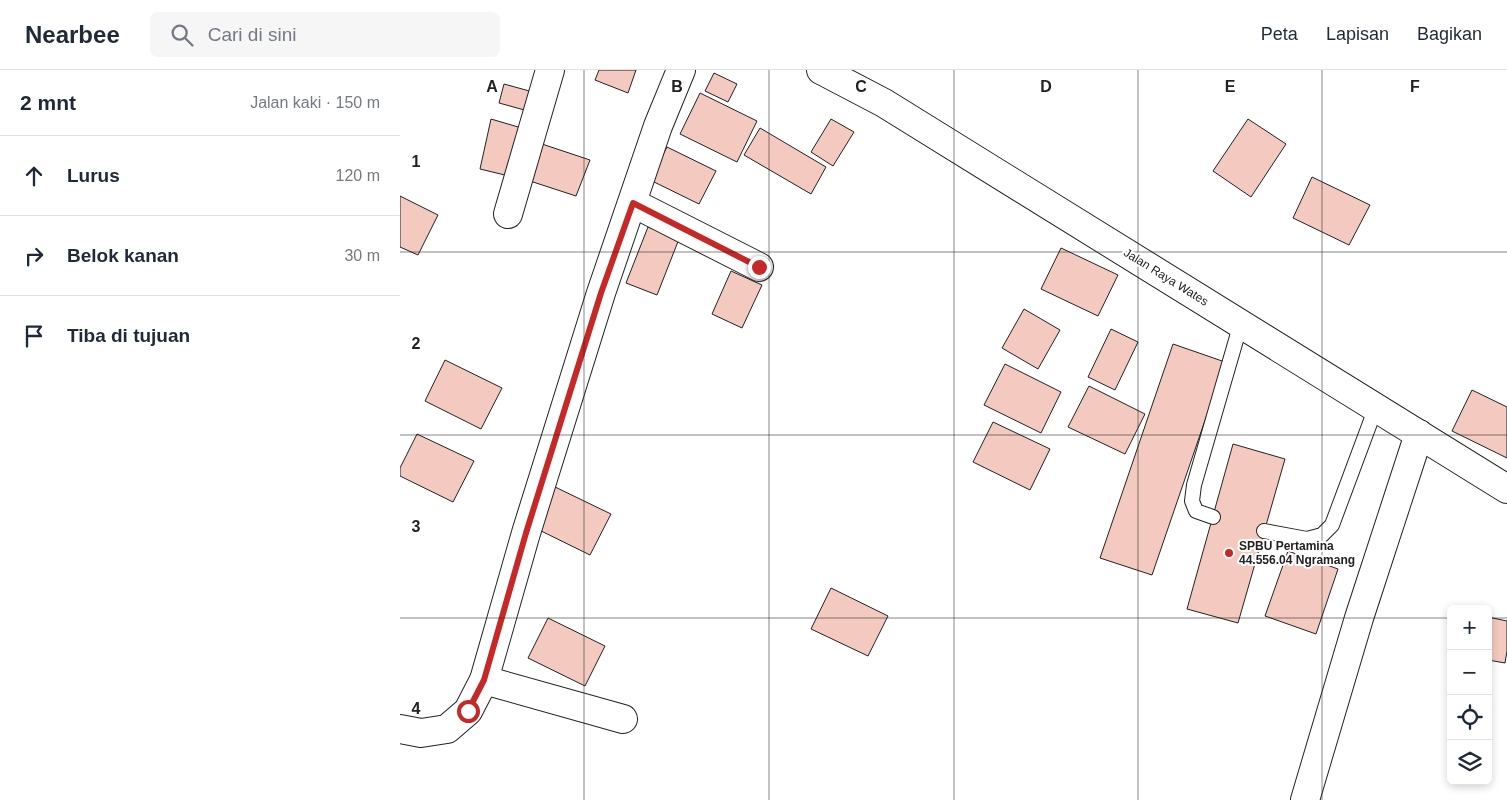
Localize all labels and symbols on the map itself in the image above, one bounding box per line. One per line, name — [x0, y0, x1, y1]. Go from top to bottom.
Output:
text: A — [486, 78, 498, 95]
text: B — [671, 78, 683, 95]
text: C — [855, 78, 867, 95]
text: D — [1040, 78, 1052, 95]
text: E — [1225, 78, 1236, 95]
text: F — [1410, 78, 1420, 95]
text: 1 — [412, 153, 421, 170]
street label: Jalan Raya Wates — [1121, 245, 1211, 309]
route end — [748, 256, 771, 279]
text: 2 — [412, 335, 421, 352]
text: 3 — [412, 518, 421, 535]
place label: SPBU Pertamina 44.556.04 Ngramang — [1239, 539, 1355, 567]
marker: SPBU Pertamina 44.556.04 Ngramang — [1223, 547, 1235, 559]
text: 4 — [412, 700, 421, 717]
route start — [457, 700, 480, 723]

